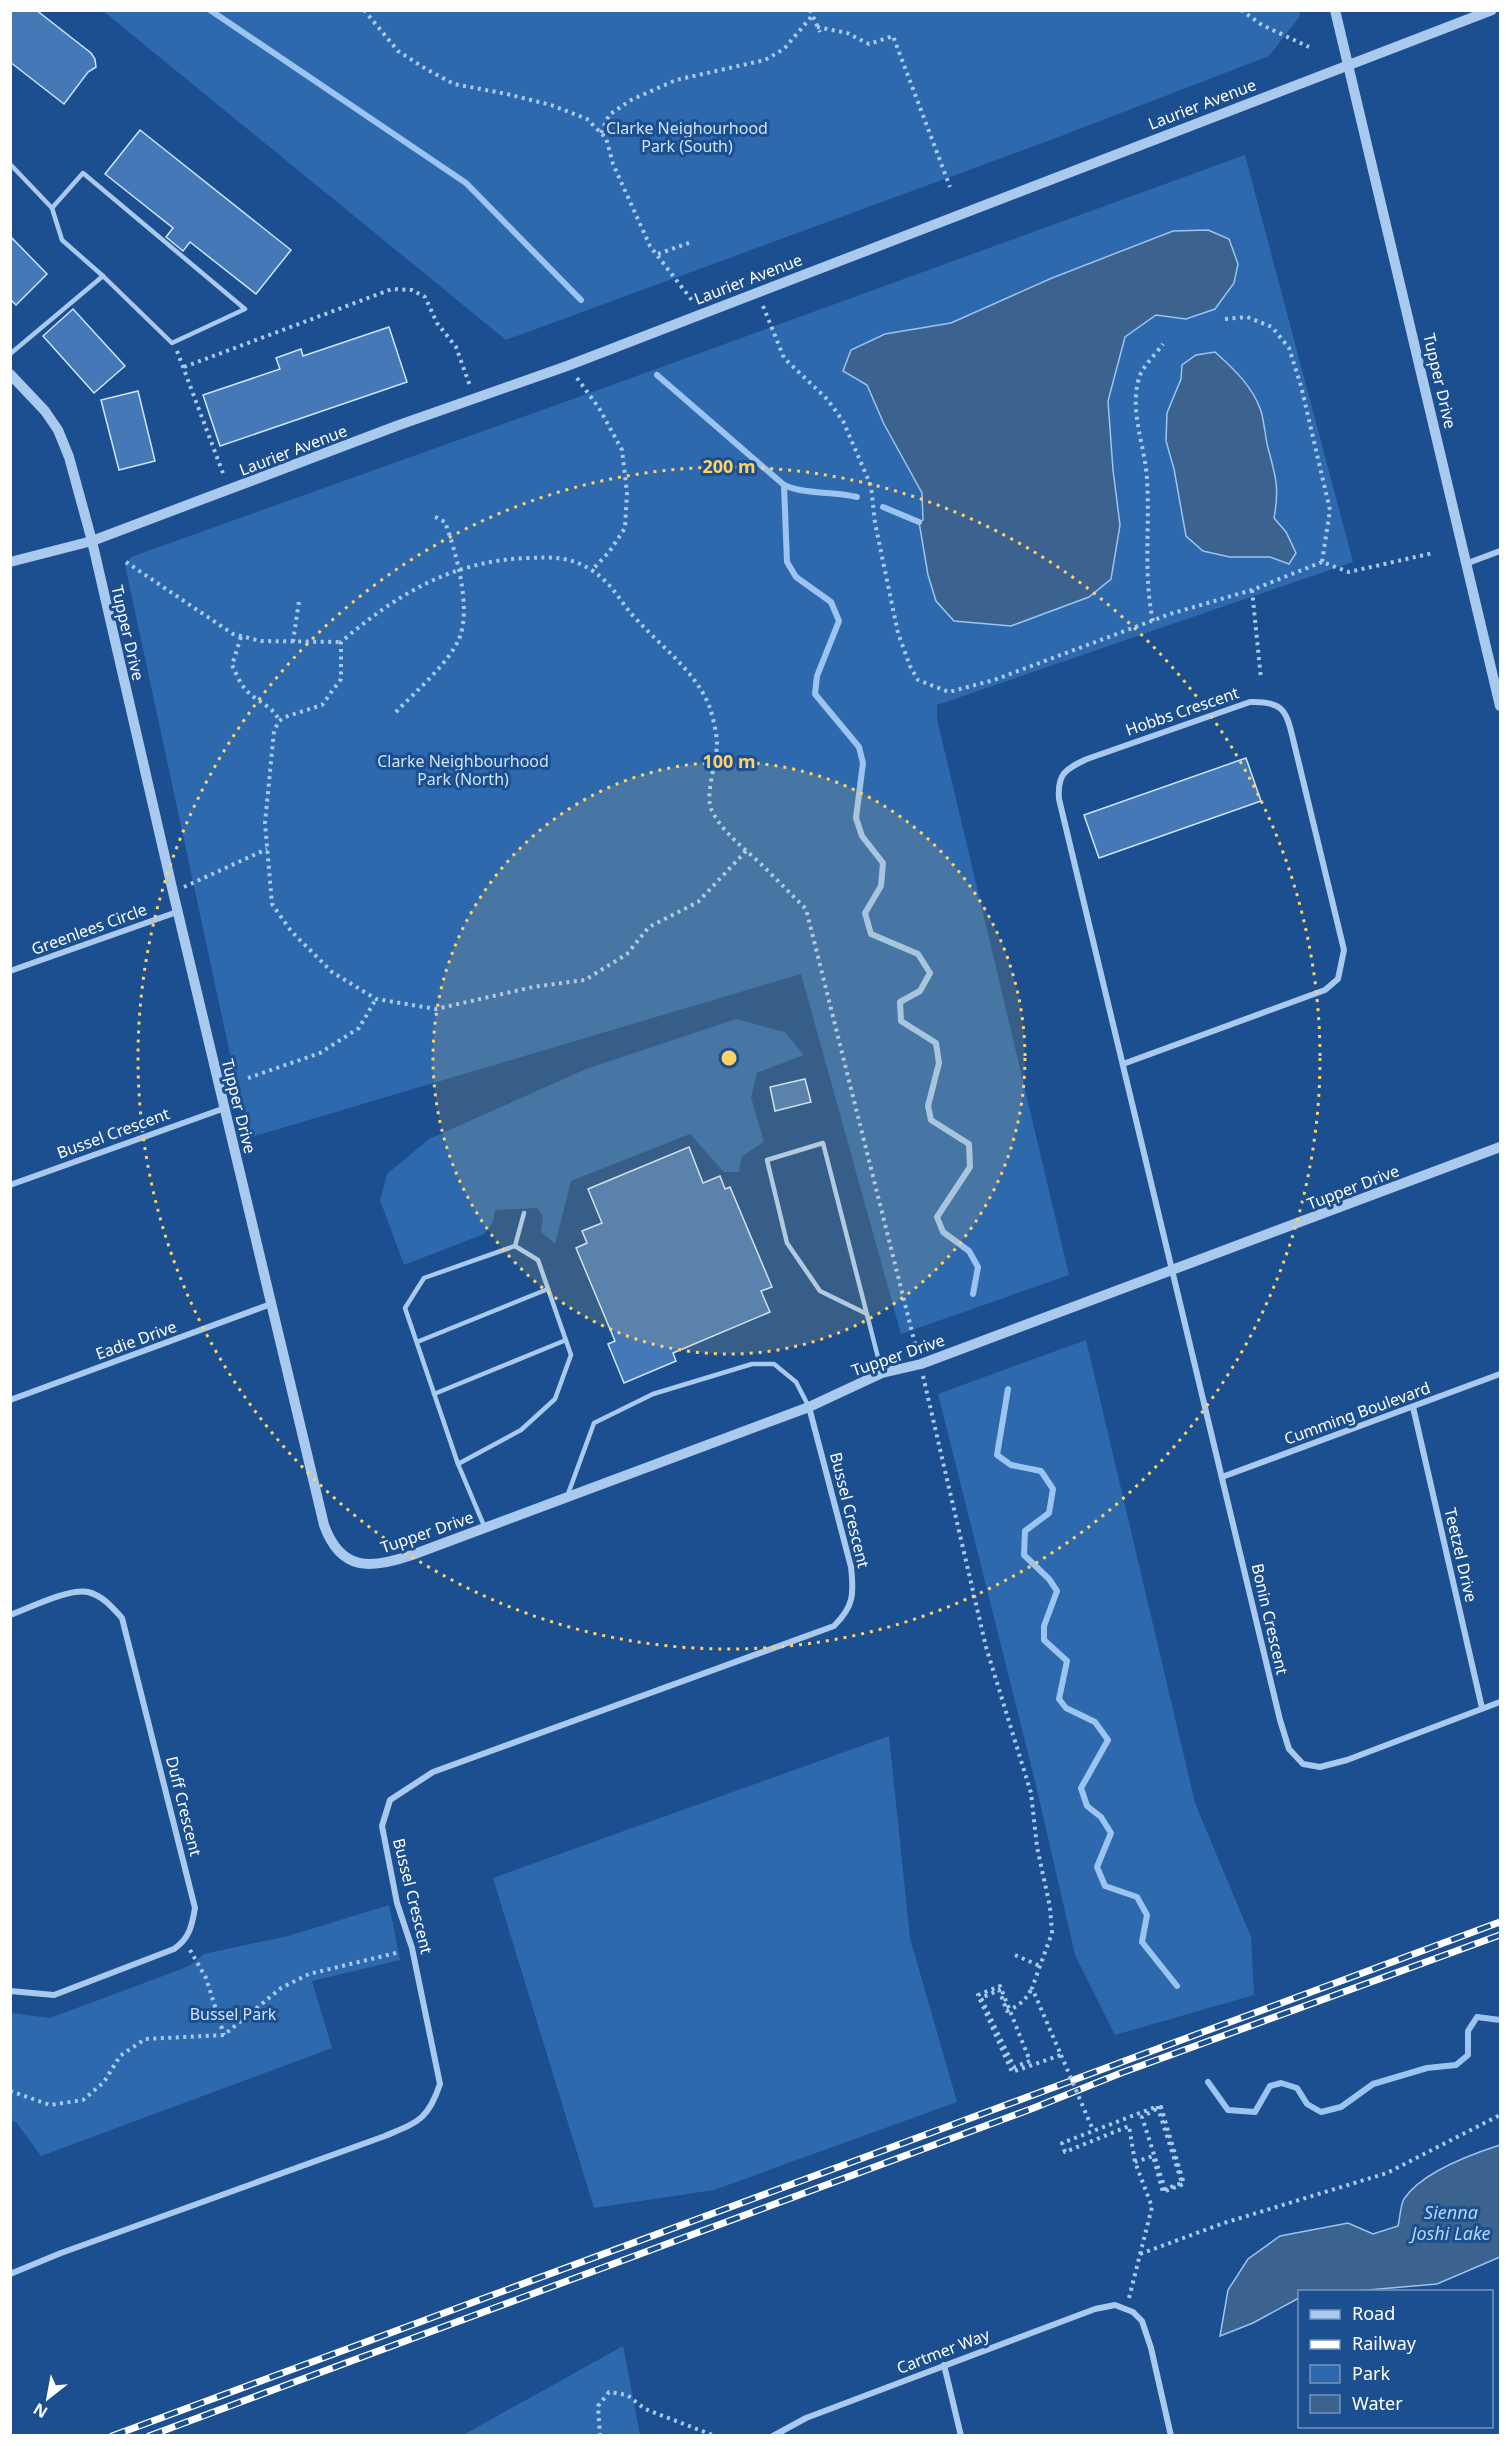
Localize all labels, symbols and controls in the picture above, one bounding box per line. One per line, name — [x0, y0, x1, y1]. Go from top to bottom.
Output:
street label: Laurier Avenue — [1145, 73, 1259, 135]
park label: Clarke Neighourhood Park (South) — [606, 117, 768, 157]
street label: Laurier Avenue — [691, 248, 805, 310]
street label: Tupper Drive — [1418, 331, 1462, 431]
street label: Laurier Avenue — [236, 419, 350, 481]
text: 200 m — [702, 454, 756, 478]
street label: Tupper Drive — [106, 583, 150, 683]
street label: Hobbs Crescent — [1122, 681, 1242, 741]
text: 100 m — [702, 749, 756, 773]
park label: Clarke Neighbourhood Park (North) — [377, 750, 549, 790]
street label: Greenlees Circle — [28, 898, 150, 960]
centre of rings — [719, 1048, 739, 1068]
street label: Tupper Drive — [217, 1056, 261, 1156]
street label: Bussel Crescent — [54, 1102, 173, 1164]
street label: Tupper Drive — [1304, 1159, 1402, 1215]
street label: Eadie Drive — [92, 1315, 180, 1365]
street label: Tupper Drive — [849, 1329, 947, 1381]
street label: Cumming Boulevard — [1281, 1376, 1433, 1450]
street label: Bussel Crescent — [825, 1450, 875, 1570]
street label: Tupper Drive — [378, 1506, 476, 1558]
street label: Teetzel Drive — [1439, 1506, 1483, 1604]
street label: Bonin Crescent — [1247, 1561, 1294, 1677]
street label: Duff Crescent — [161, 1754, 207, 1858]
street label: Bussel Crescent — [388, 1836, 438, 1956]
park label: Bussel Park — [190, 2003, 277, 2025]
water label: Sienna Joshi Lake — [1409, 2200, 1490, 2245]
legend — [1298, 2290, 1493, 2428]
text: Road — [1352, 2301, 1395, 2325]
street label: Cartmer Way — [893, 2323, 993, 2379]
text: Railway — [1352, 2331, 1417, 2355]
text: Park — [1352, 2361, 1390, 2385]
north arrow — [18, 2368, 78, 2428]
text: Water — [1352, 2391, 1403, 2415]
text: N — [29, 2398, 52, 2424]

